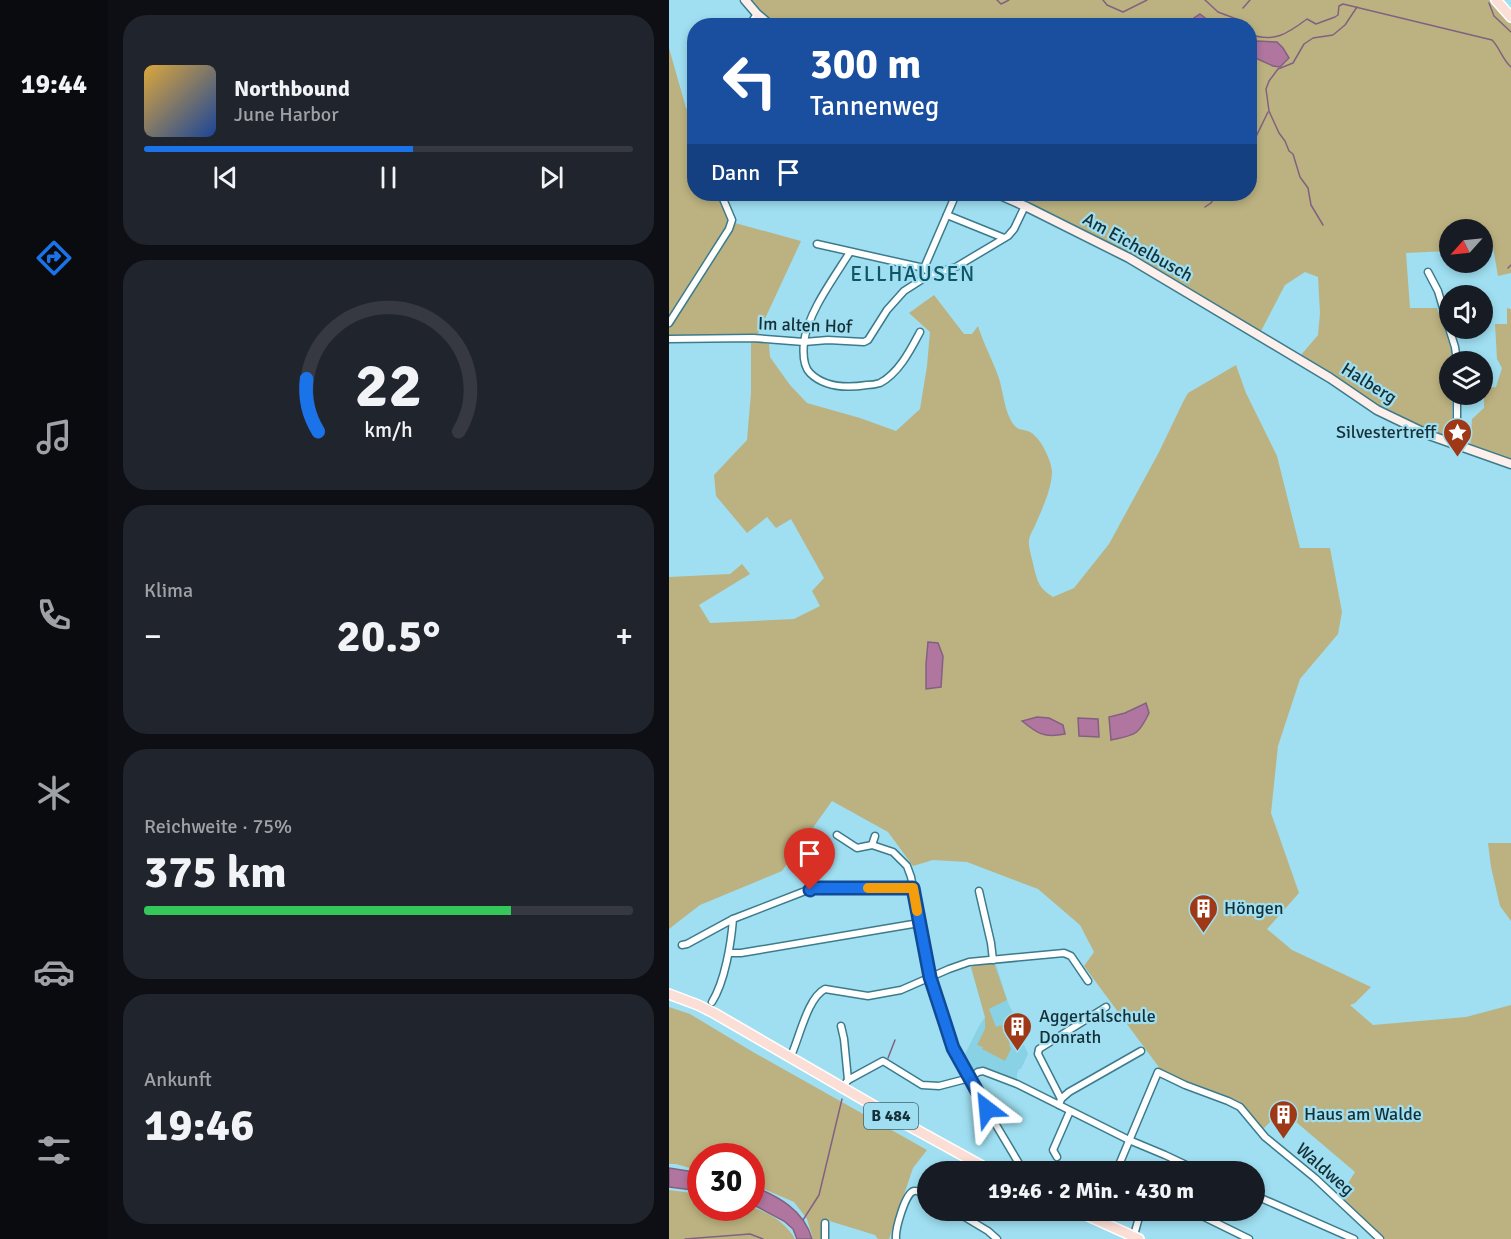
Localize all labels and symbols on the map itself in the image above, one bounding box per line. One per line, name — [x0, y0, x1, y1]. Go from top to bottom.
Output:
street label: Am Eichelbusch — [1079, 208, 1197, 286]
north arrow — [1439, 219, 1493, 273]
district label: ELLHAUSEN — [850, 261, 976, 287]
street label: Im alten Hof — [758, 312, 853, 338]
street label: Halberg — [1337, 358, 1401, 408]
place icon: Silvestertreff — [1441, 416, 1473, 458]
place label: Silvestertreff — [1336, 421, 1437, 443]
pin — [784, 828, 835, 890]
building icon: Höngen — [1187, 892, 1219, 934]
place label: Höngen — [1224, 897, 1284, 919]
place label: Aggertalschule Donrath — [1039, 1005, 1156, 1048]
building icon: Aggertalschule Donrath — [1002, 1010, 1034, 1052]
position arrow — [955, 1077, 1019, 1141]
building icon: Haus am Walde — [1267, 1098, 1299, 1140]
road number: B 484 — [864, 1103, 918, 1129]
place label: Haus am Walde — [1304, 1103, 1422, 1125]
street label: Waldweg — [1291, 1138, 1359, 1200]
speed limit sign: 30 — [687, 1143, 765, 1221]

